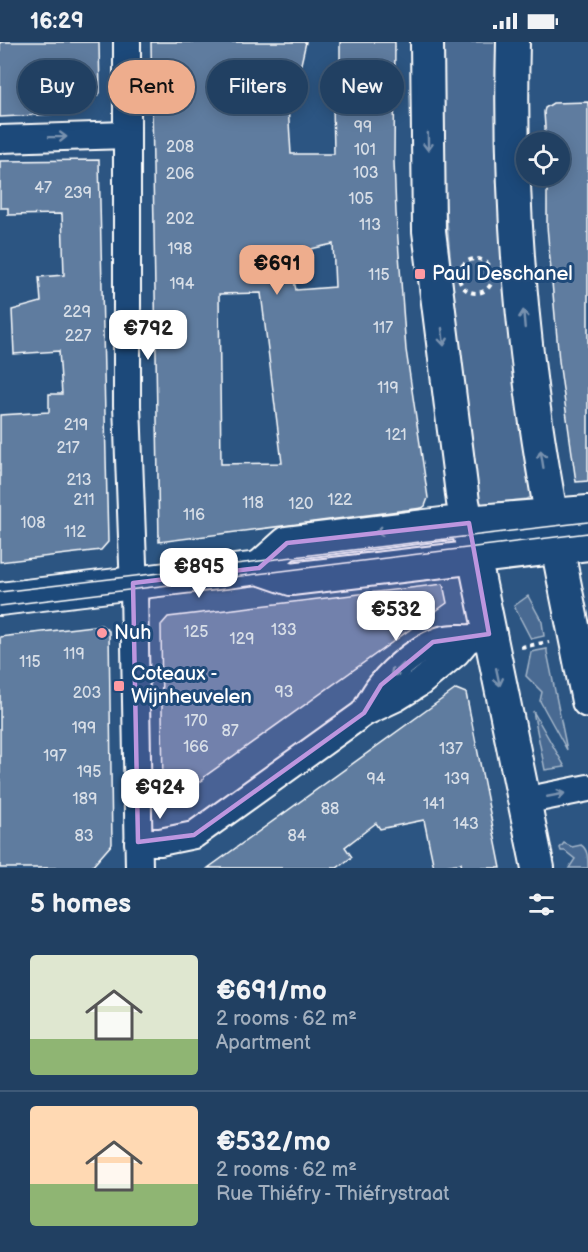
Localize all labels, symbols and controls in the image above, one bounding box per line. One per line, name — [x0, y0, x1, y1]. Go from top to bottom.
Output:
text: 16:29 — [30, 8, 84, 35]
chip: Buy — [18, 60, 96, 114]
chip: Rent — [108, 60, 195, 114]
chip: Filters — [207, 60, 308, 114]
chip: New — [320, 60, 404, 114]
house number: 99 — [354, 118, 372, 137]
one-way arrow — [48, 132, 68, 143]
one-way arrow — [422, 132, 434, 152]
map controls — [516, 132, 570, 186]
button: locate — [516, 132, 570, 186]
house number: 208 — [166, 138, 194, 157]
house number: 101 — [354, 141, 376, 160]
house number: 103 — [353, 164, 379, 183]
house number: 206 — [166, 165, 195, 184]
house number: 47 — [34, 179, 52, 198]
house number: 239 — [64, 184, 92, 203]
house number: 105 — [349, 190, 373, 209]
house number: 202 — [166, 210, 195, 229]
house number: 113 — [359, 216, 381, 235]
house number: 198 — [168, 240, 192, 259]
pin: €691 — [241, 245, 313, 296]
text: €691 — [253, 252, 301, 276]
place label: Paul Deschanel — [432, 262, 573, 286]
house number: 115 — [368, 266, 390, 285]
marker: Paul Deschanel — [413, 267, 427, 281]
house number: 194 — [169, 275, 195, 294]
house number: 229 — [63, 303, 91, 322]
pin: €792 — [112, 310, 184, 361]
one-way arrow — [518, 310, 529, 330]
text: €792 — [123, 317, 173, 341]
house number: 117 — [373, 319, 393, 338]
one-way arrow — [437, 326, 448, 346]
house number: 227 — [65, 327, 92, 346]
house number: 119 — [377, 379, 399, 398]
house number: 219 — [64, 416, 88, 435]
house number: 121 — [385, 426, 407, 445]
house number: 217 — [56, 439, 80, 458]
one-way arrow — [536, 449, 547, 469]
house number: 213 — [66, 471, 92, 490]
house number: 211 — [73, 491, 95, 510]
house number: 122 — [327, 491, 353, 510]
house number: 118 — [242, 494, 264, 513]
house number: 120 — [288, 495, 314, 514]
house number: 116 — [183, 506, 205, 525]
house number: 108 — [21, 514, 45, 533]
house number: 112 — [64, 523, 86, 542]
one-way arrow — [374, 526, 394, 537]
pin: €895 — [163, 548, 235, 599]
text: €895 — [174, 555, 224, 579]
pin: €532 — [360, 591, 432, 642]
text: €532 — [371, 598, 421, 622]
place label: Nuh — [114, 621, 151, 645]
house number: 133 — [271, 621, 297, 640]
house number: 125 — [184, 623, 208, 642]
marker: Nuh — [95, 626, 109, 640]
house number: 129 — [230, 630, 254, 649]
house number: 119 — [63, 645, 85, 664]
house number: 115 — [19, 653, 41, 672]
place label: Coteaux - Wijnheuvelen — [131, 662, 252, 709]
one-way arrow — [390, 663, 405, 677]
one-way arrow — [493, 666, 504, 686]
marker: Coteaux - Wijnheuvelen — [112, 679, 126, 693]
house number: 93 — [274, 683, 294, 702]
house number: 203 — [73, 684, 101, 703]
house number: 170 — [184, 712, 208, 731]
house number: 199 — [72, 719, 96, 738]
house number: 87 — [221, 722, 239, 741]
house number: 166 — [183, 738, 209, 757]
house number: 137 — [439, 740, 463, 759]
house number: 197 — [43, 747, 67, 766]
house number: 195 — [77, 763, 101, 782]
pin: €924 — [124, 769, 196, 820]
house number: 94 — [366, 770, 386, 789]
house number: 139 — [444, 770, 470, 789]
text: €924 — [135, 776, 185, 800]
one-way arrow — [546, 789, 565, 800]
house number: 189 — [73, 790, 97, 809]
house number: 141 — [423, 795, 445, 814]
house number: 88 — [321, 800, 339, 819]
house number: 143 — [453, 815, 479, 834]
house number: 83 — [74, 827, 94, 846]
house number: 84 — [287, 827, 307, 846]
icon: filters — [525, 888, 558, 921]
text: 5 homes — [30, 889, 131, 920]
text: €691/mo — [216, 976, 327, 1007]
icon: home — [78, 979, 150, 1051]
text: 2 rooms · 62 m² — [216, 1007, 357, 1031]
text: Apartment — [216, 1031, 311, 1055]
text: €532/mo — [216, 1127, 331, 1158]
icon: home — [78, 1130, 150, 1202]
text: 2 rooms · 62 m² — [216, 1158, 357, 1182]
text: Rue Thiéfry - Thiéfrystraat — [216, 1182, 449, 1206]

